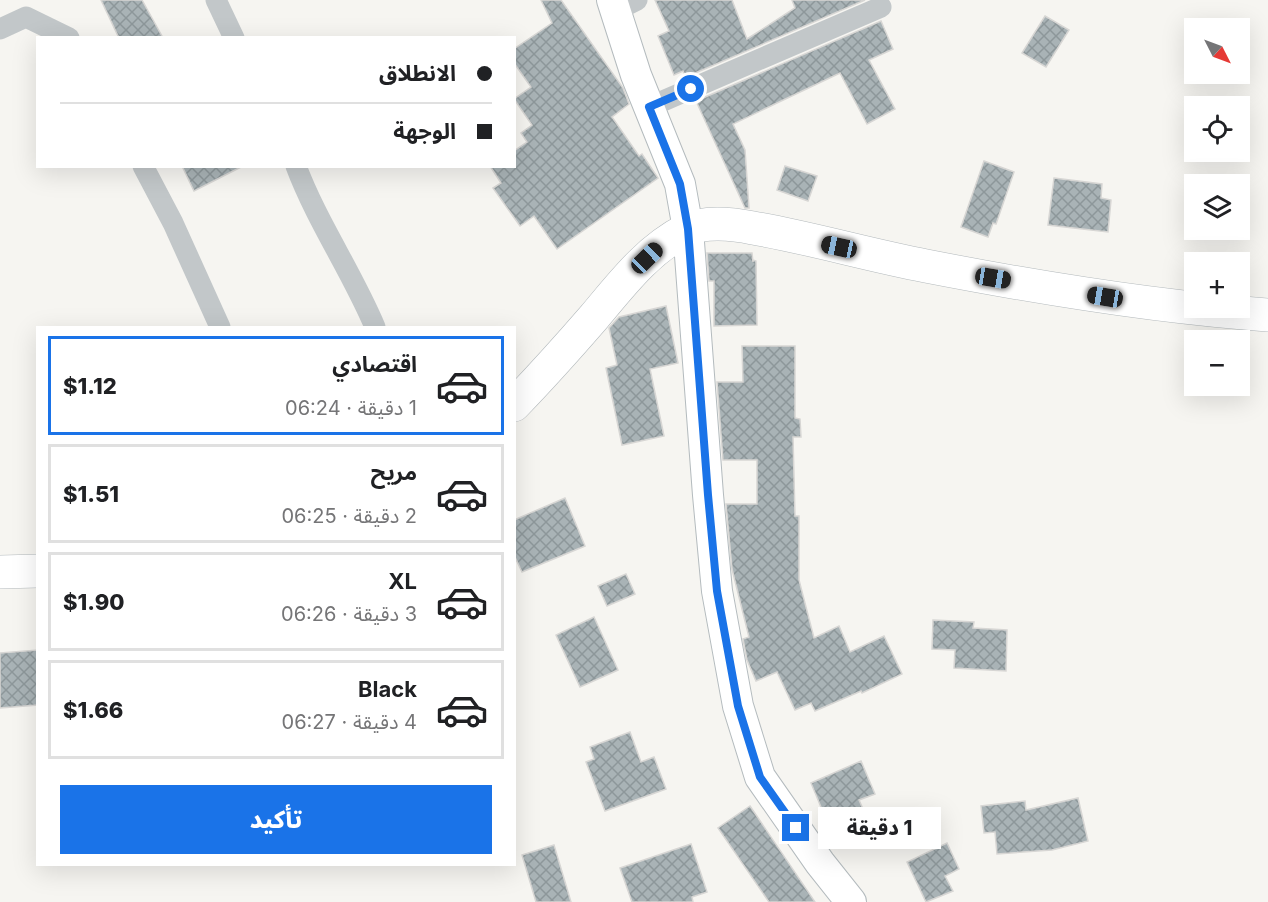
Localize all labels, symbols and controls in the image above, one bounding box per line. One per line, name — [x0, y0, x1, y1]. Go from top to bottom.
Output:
north arrow — [1184, 18, 1250, 84]
map controls — [1184, 18, 1250, 396]
text: الانطلاق — [379, 60, 456, 86]
route start — [677, 75, 704, 102]
button: locate — [1184, 96, 1250, 162]
text: الوجهة — [393, 118, 456, 144]
button: layers — [1184, 174, 1250, 240]
car — [820, 234, 858, 260]
car — [628, 239, 666, 277]
button: + — [1184, 252, 1250, 318]
car — [974, 266, 1012, 290]
car — [1086, 285, 1124, 309]
button: − — [1184, 330, 1250, 396]
text: اقتصادي — [332, 351, 417, 377]
icon: car — [435, 359, 489, 413]
text: $1.12 — [63, 373, 117, 399]
text: 1 دقيقة · 06:24 — [285, 396, 417, 420]
text: مريح — [371, 459, 417, 485]
icon: car — [435, 467, 489, 521]
text: $1.51 — [63, 481, 119, 507]
text: 2 دقيقة · 06:25 — [281, 504, 417, 528]
text: XL — [388, 568, 417, 594]
icon: car — [435, 575, 489, 629]
text: $1.90 — [63, 589, 124, 615]
text: 3 دقيقة · 06:26 — [281, 602, 417, 626]
text: Black — [358, 676, 417, 702]
icon: car — [435, 683, 489, 737]
text: $1.66 — [63, 697, 123, 723]
text: 4 دقيقة · 06:27 — [282, 710, 417, 734]
button: تأكيد — [60, 785, 492, 854]
callout: 1 دقيقة — [817, 807, 940, 849]
route end — [782, 814, 809, 841]
text: 1 دقيقة — [847, 816, 912, 840]

